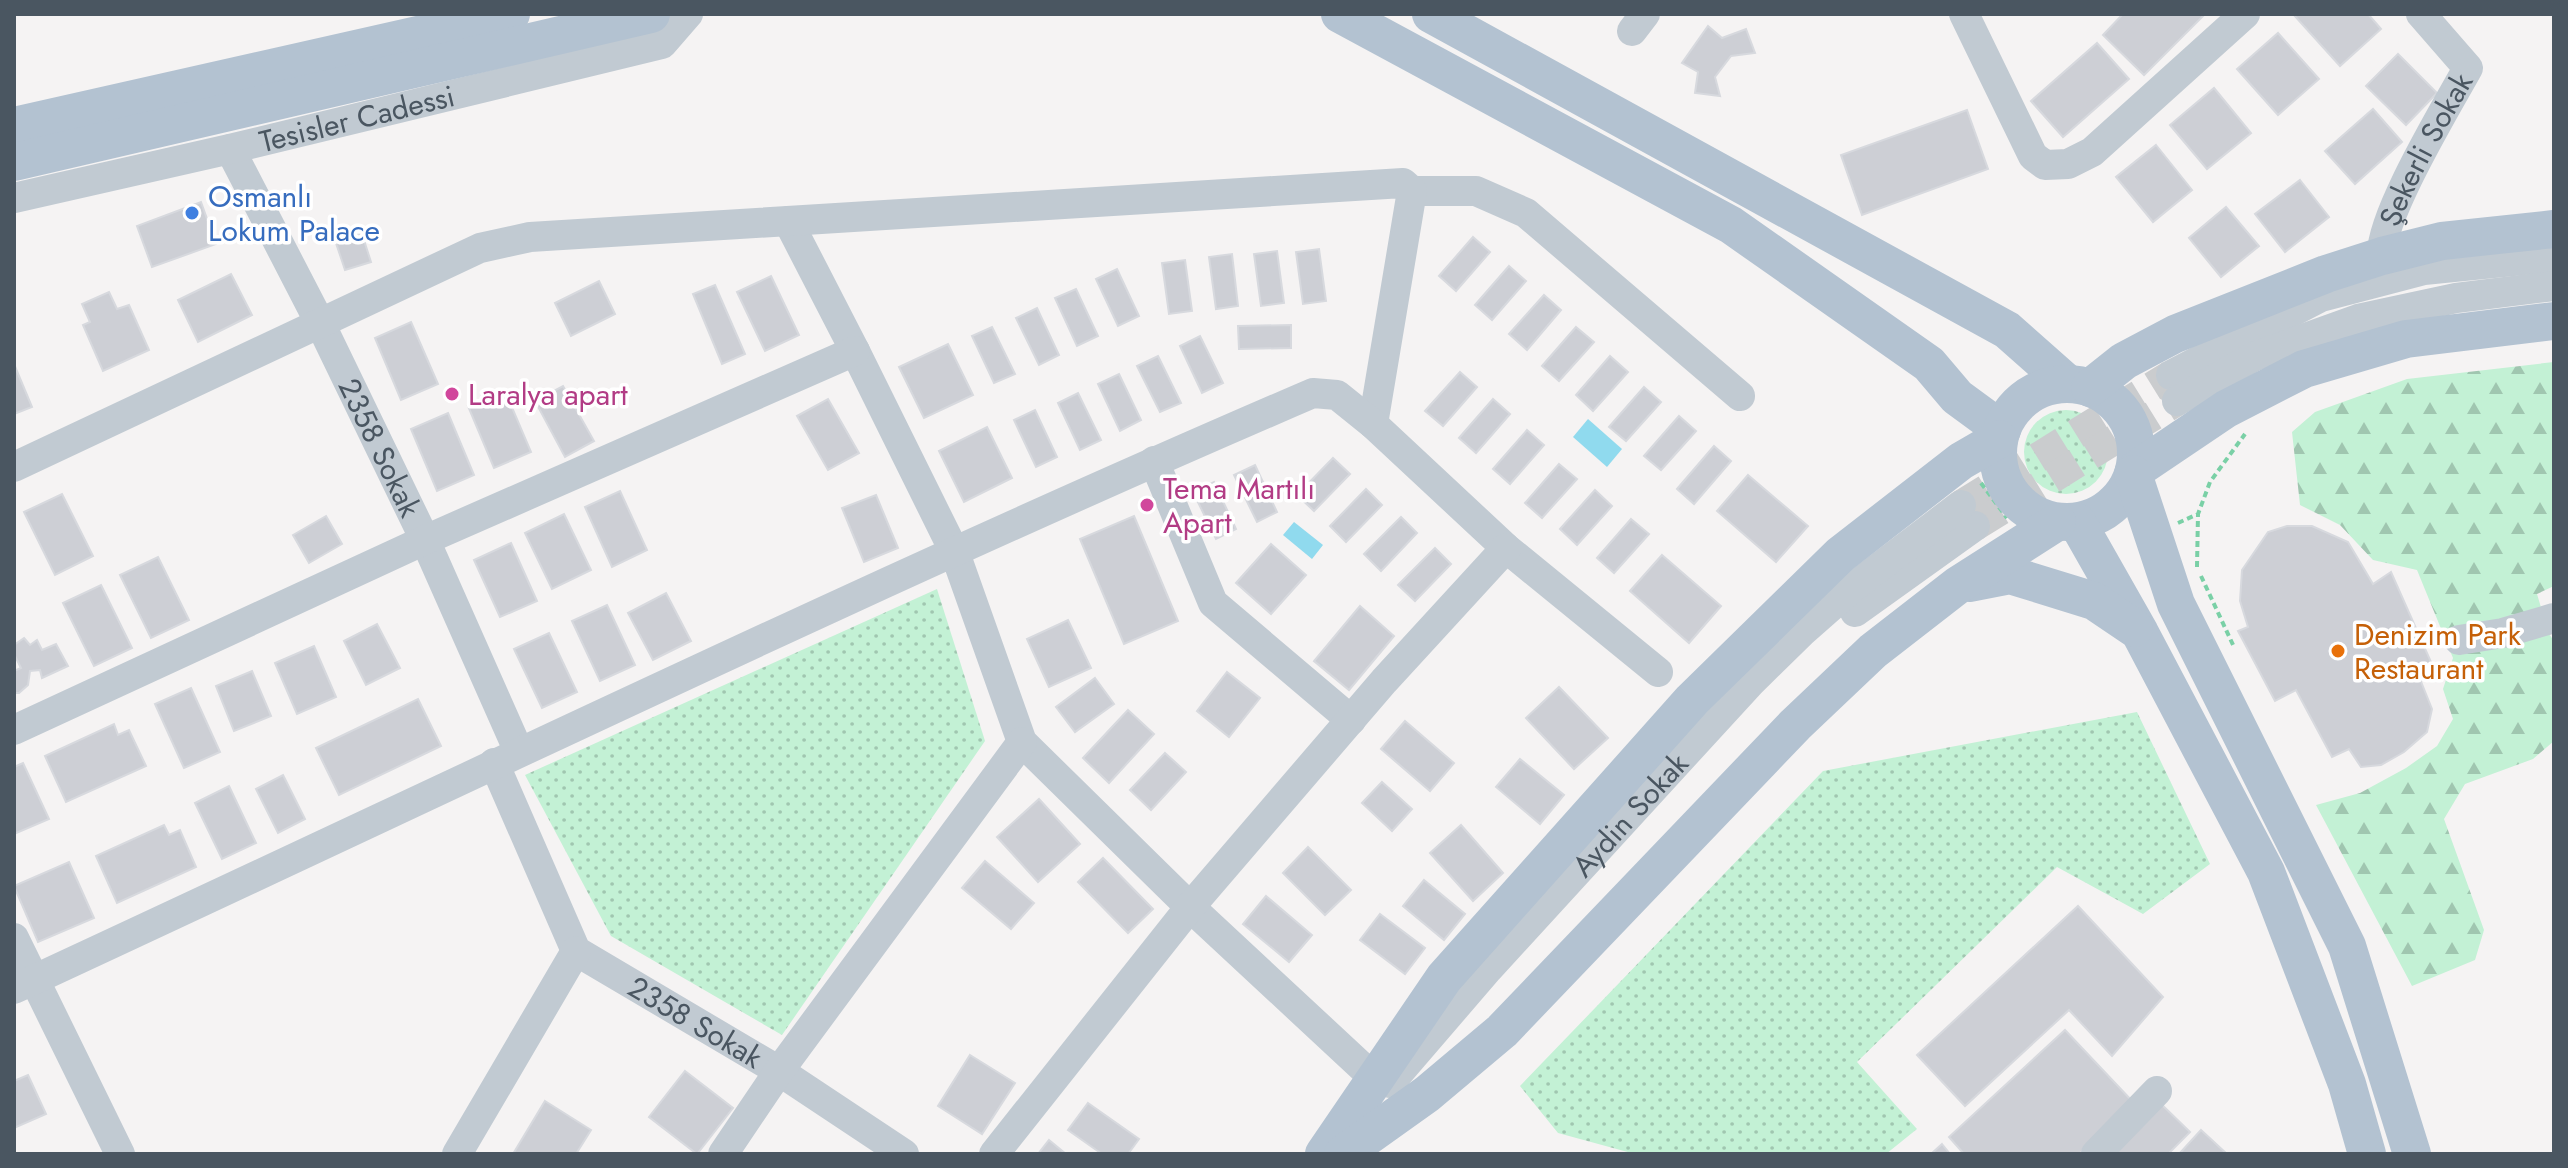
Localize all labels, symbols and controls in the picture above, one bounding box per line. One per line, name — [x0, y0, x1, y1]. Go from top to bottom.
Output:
street label: Şekerli Sokak — [2368, 64, 2483, 232]
street label: Tesisler Cadessi — [255, 74, 459, 163]
place label: Osmanlı Lokum Palace — [208, 175, 380, 252]
marker: Osmanlı Lokum Palace — [183, 204, 201, 222]
street label: 2358 Sokak — [328, 371, 432, 525]
place label: Laralya apart — [468, 373, 628, 416]
marker: Laralya apart — [443, 385, 461, 403]
place label: Tema Martılı Apart — [1163, 467, 1315, 544]
marker: Tema Martılı Apart — [1138, 496, 1156, 514]
place label: Denizim Park Restaurant — [2354, 613, 2522, 690]
marker: Denizim Park Restaurant — [2329, 642, 2347, 660]
street label: Aydin Sokak — [1561, 742, 1698, 886]
street label: 2358 Sokak — [620, 965, 772, 1079]

